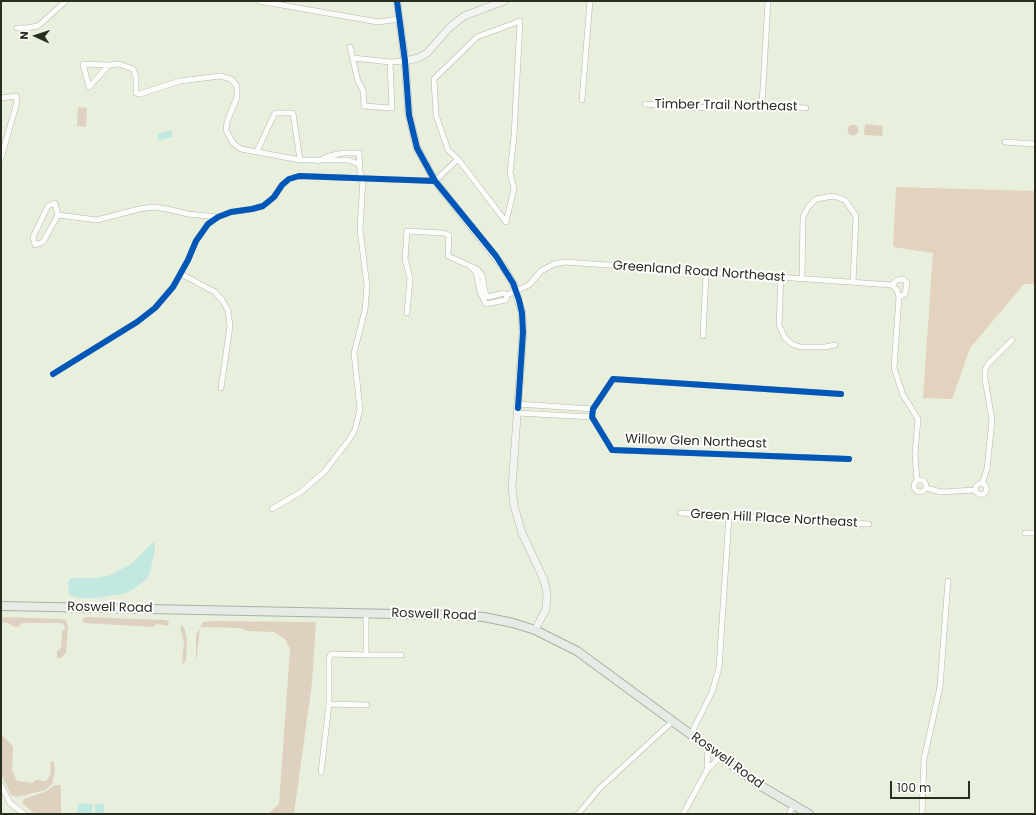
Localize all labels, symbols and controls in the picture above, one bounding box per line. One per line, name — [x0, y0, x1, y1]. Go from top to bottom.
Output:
north arrow — [16, 16, 56, 56]
text: N — [16, 31, 32, 40]
street label: Timber Trail Northeast — [654, 97, 798, 115]
street label: Greenland Road Northeast — [612, 258, 786, 286]
street label: Willow Glen Northeast — [625, 432, 767, 452]
street label: Green Hill Place Northeast — [690, 507, 858, 531]
street label: Roswell Road — [67, 599, 153, 617]
street label: Roswell Road — [391, 606, 477, 624]
street label: Roswell Road — [688, 730, 766, 792]
scale bar — [892, 773, 972, 799]
text: 100 m — [897, 779, 931, 796]

